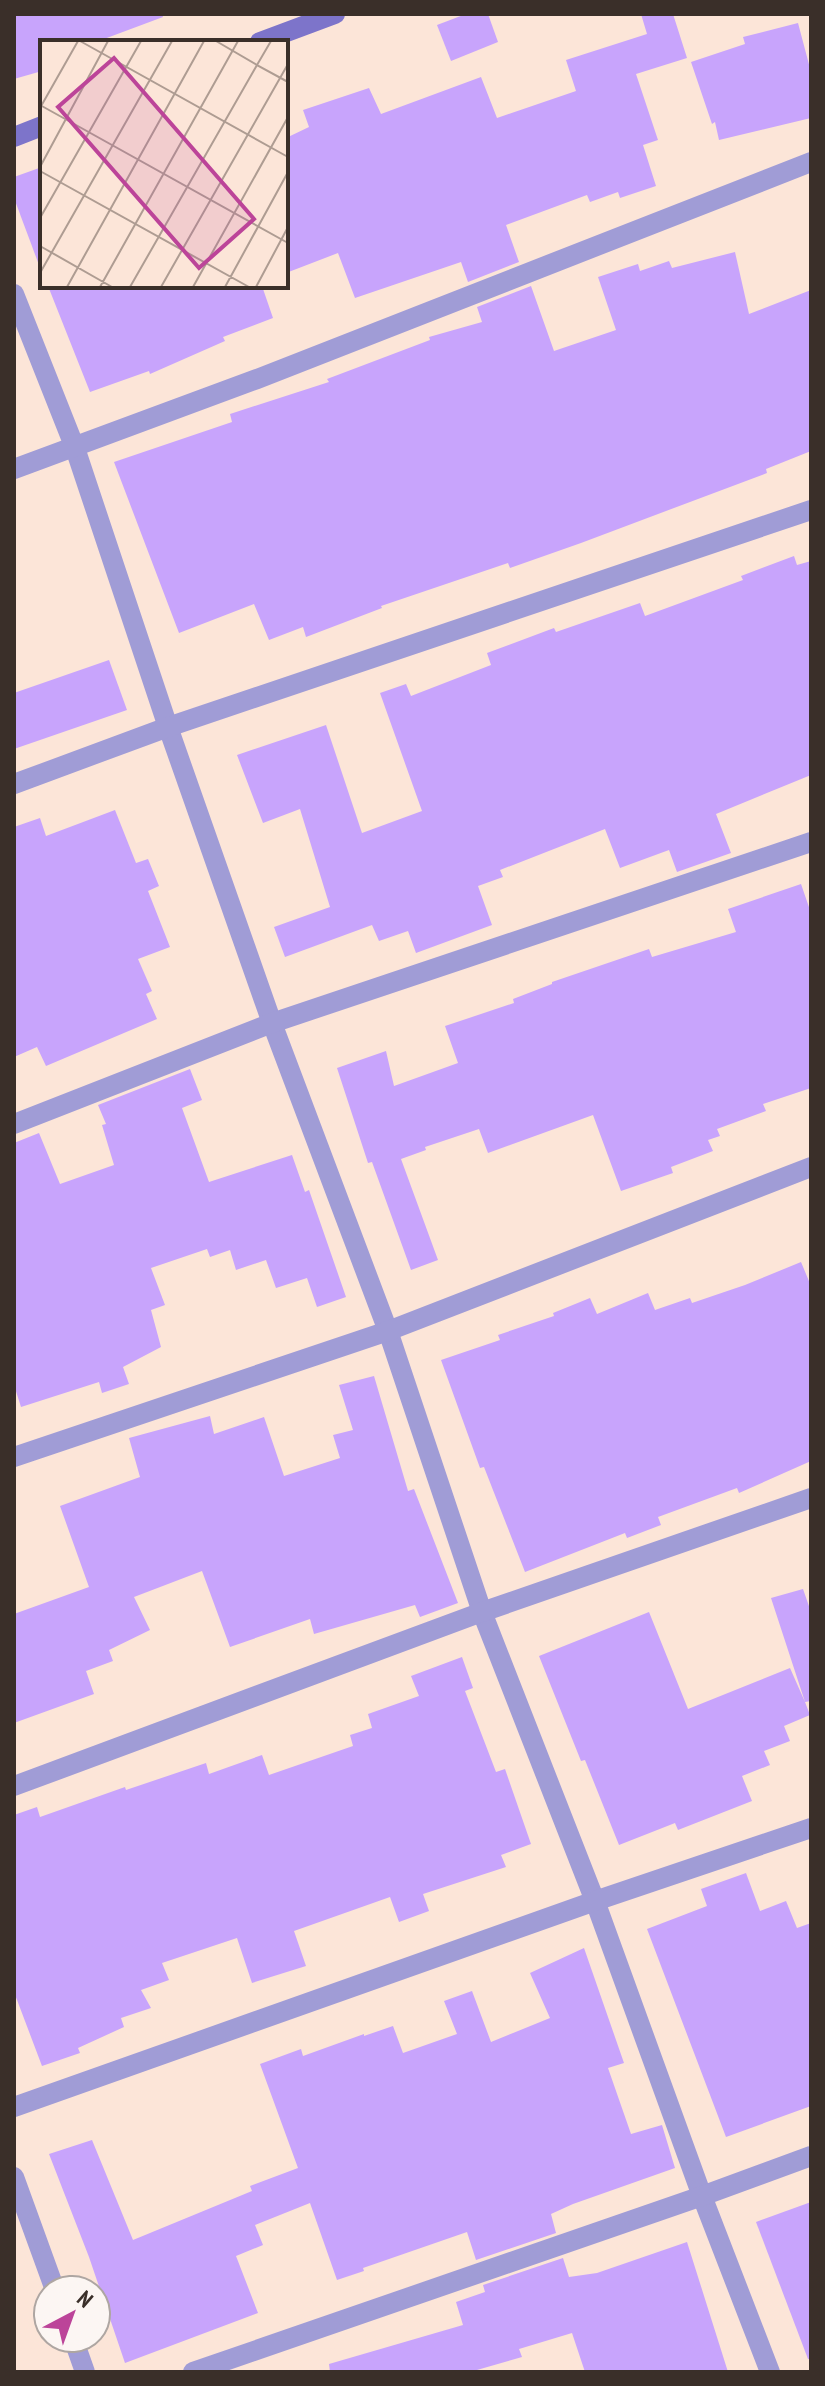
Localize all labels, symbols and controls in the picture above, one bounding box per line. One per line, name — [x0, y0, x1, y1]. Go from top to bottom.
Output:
inset map — [40, 40, 288, 288]
north arrow — [32, 2274, 112, 2354]
text: N — [71, 2284, 99, 2313]

